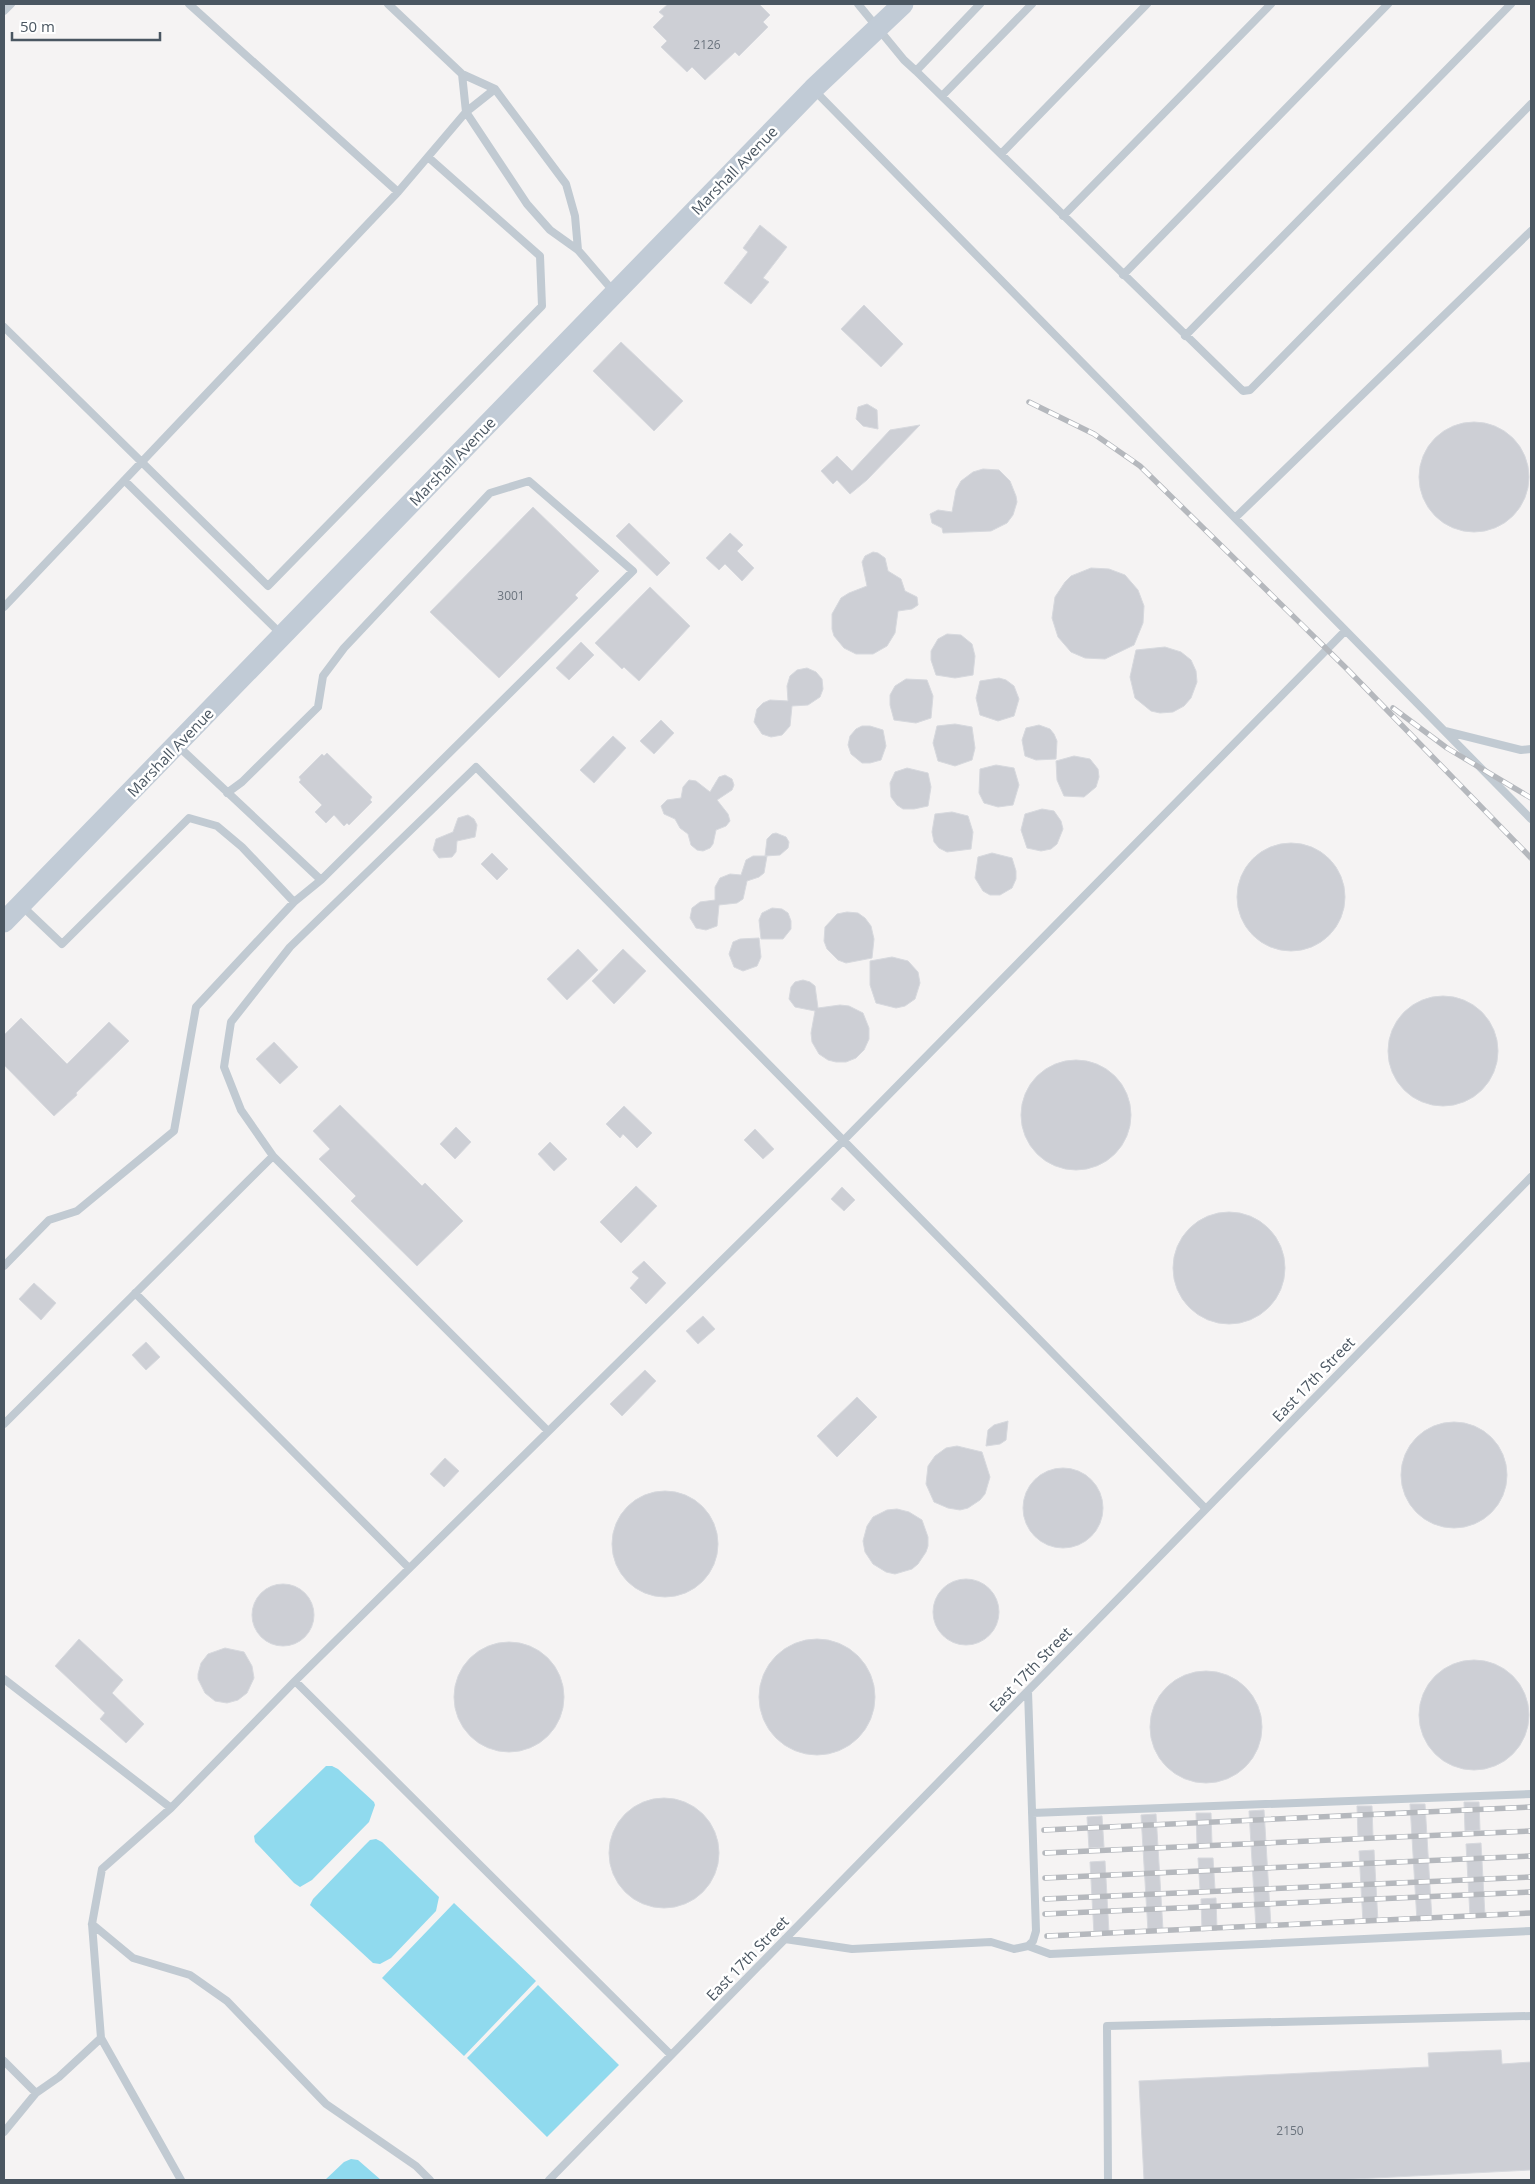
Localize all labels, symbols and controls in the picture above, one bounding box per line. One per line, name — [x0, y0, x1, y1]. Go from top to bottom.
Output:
scale bar — [12, 10, 160, 42]
text: 50 m — [20, 16, 55, 36]
house number: 2126 — [693, 36, 721, 53]
street label: Marshall Avenue — [686, 121, 782, 219]
street label: Marshall Avenue — [404, 412, 500, 510]
house number: 3001 — [497, 587, 525, 604]
street label: Marshall Avenue — [122, 703, 218, 801]
street label: East 17th Street — [1267, 1332, 1359, 1426]
street label: East 17th Street — [984, 1622, 1076, 1716]
street label: East 17th Street — [701, 1911, 793, 2005]
house number: 2150 — [1276, 2122, 1304, 2139]

